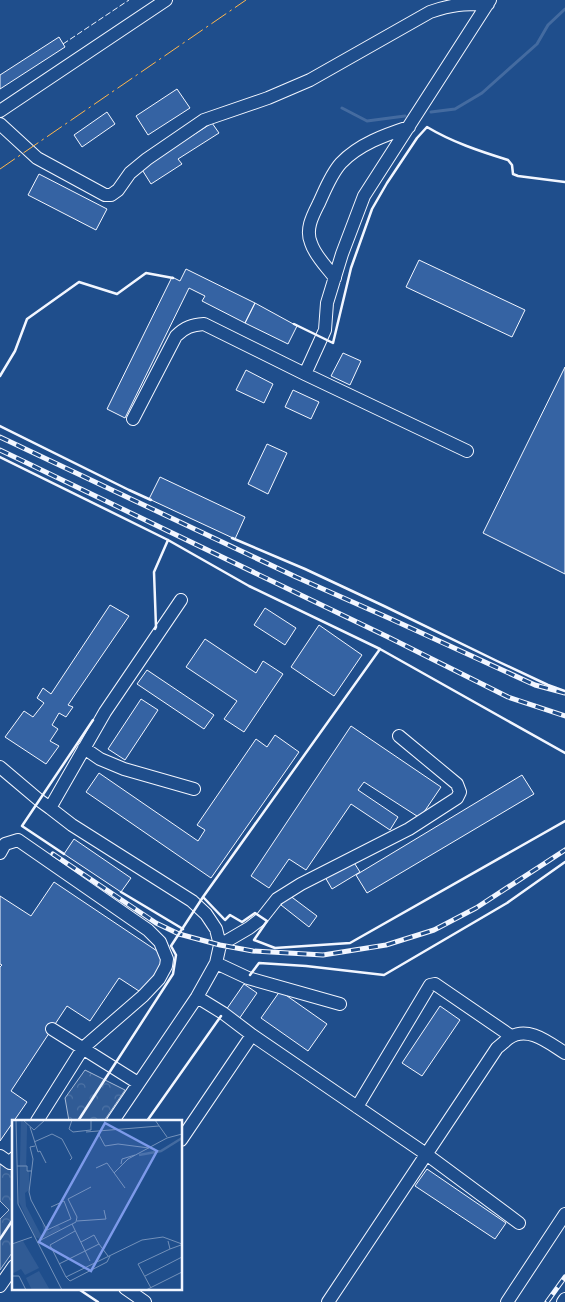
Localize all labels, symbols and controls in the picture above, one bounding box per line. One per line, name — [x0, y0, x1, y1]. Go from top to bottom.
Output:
inset map — [12, 1120, 182, 1290]

